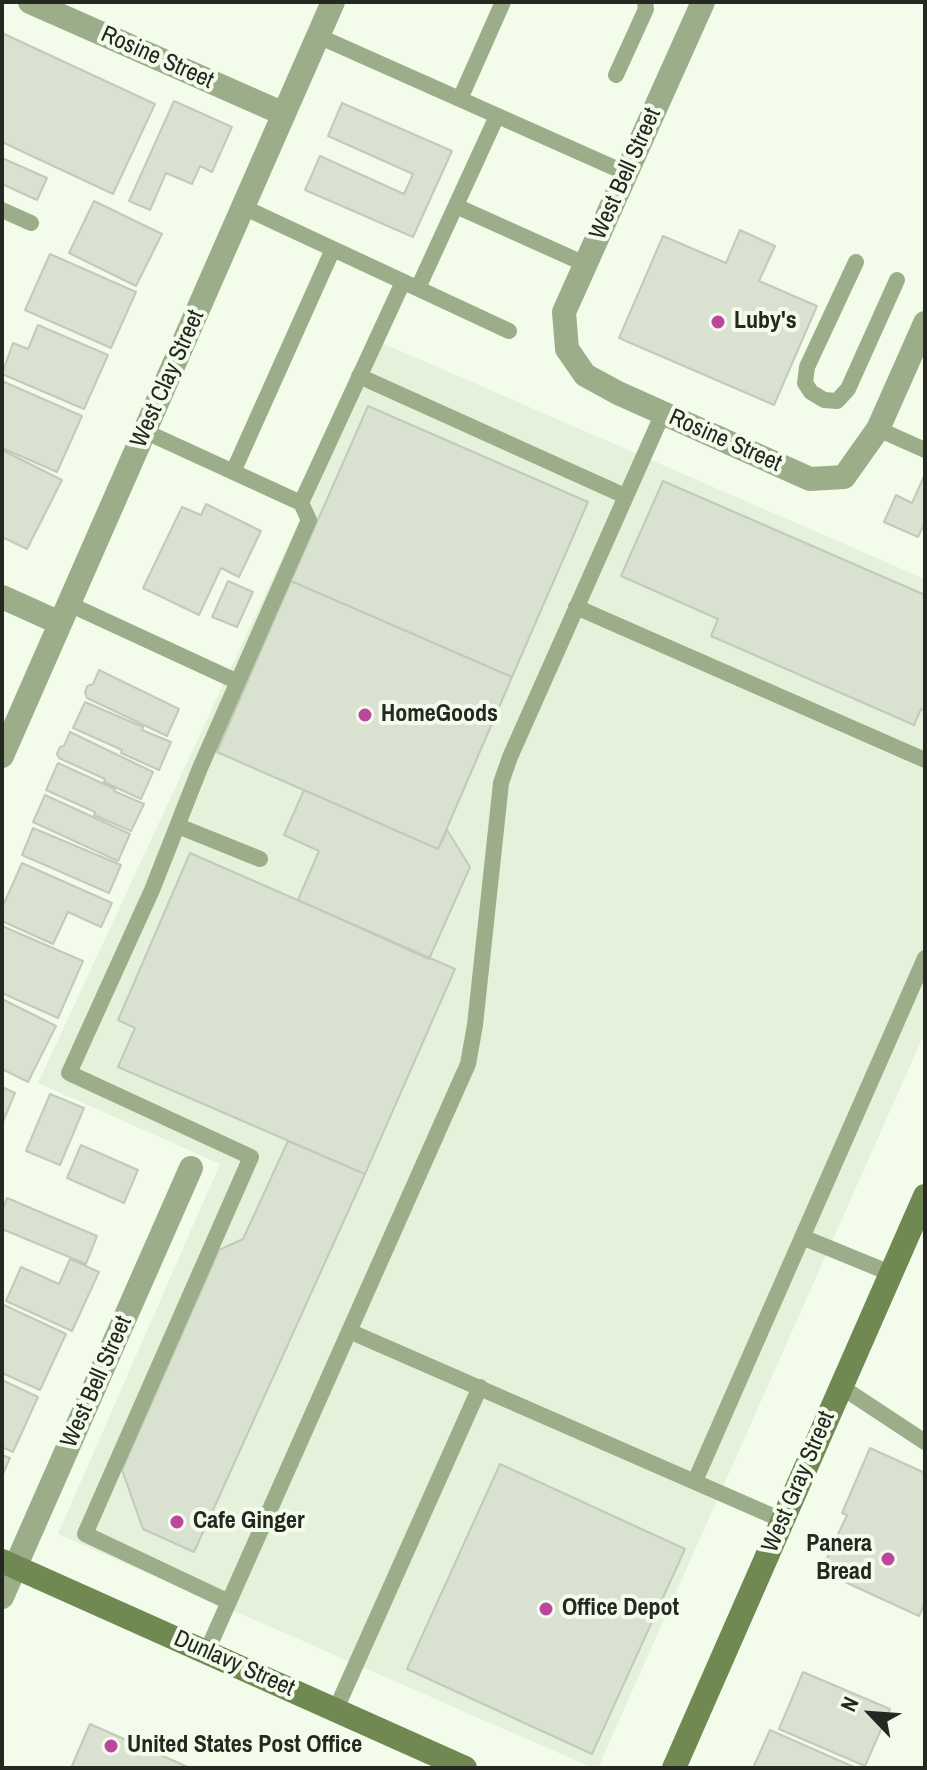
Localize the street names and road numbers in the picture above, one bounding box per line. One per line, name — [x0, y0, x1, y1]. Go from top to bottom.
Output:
street label: Rosine Street — [96, 20, 218, 96]
street label: West Bell Street — [584, 104, 668, 244]
street label: West Clay Street — [125, 306, 211, 452]
street label: Rosine Street — [664, 403, 786, 479]
street label: West Bell Street — [55, 1312, 139, 1452]
street label: West Gray Street — [756, 1407, 842, 1557]
street label: Dunlavy Street — [169, 1625, 299, 1703]

